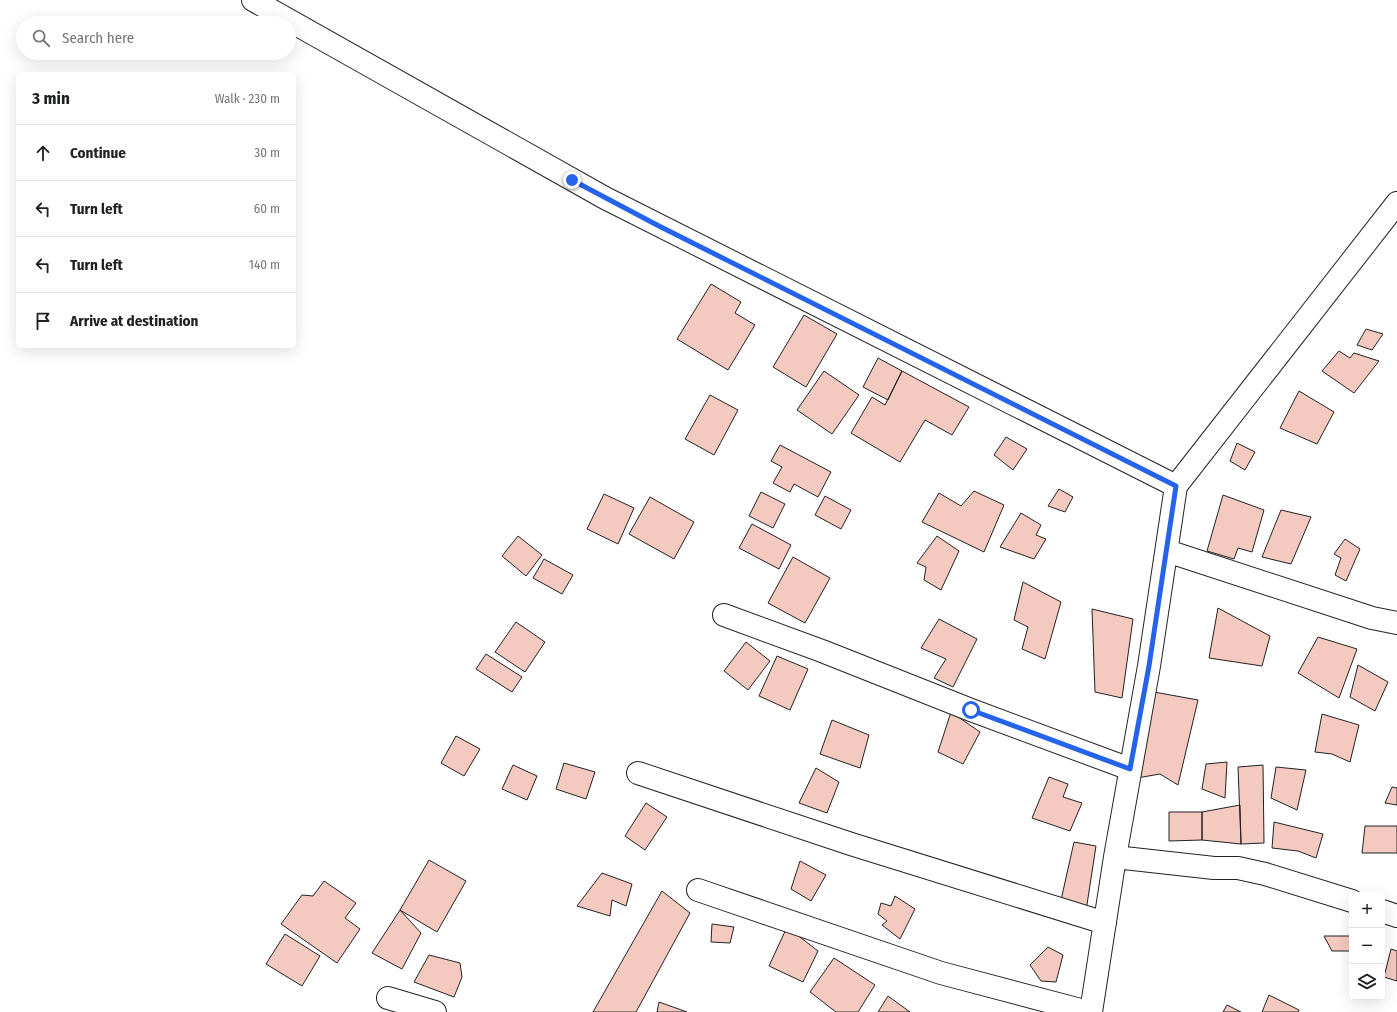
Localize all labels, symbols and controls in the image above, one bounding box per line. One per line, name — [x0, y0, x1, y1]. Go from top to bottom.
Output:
search box — [16, 16, 296, 60]
icon: search — [30, 27, 52, 49]
text: Search here — [62, 29, 134, 47]
text: 3 min — [32, 88, 70, 109]
text: Walk · 230 m — [215, 91, 280, 106]
icon: ahead — [32, 142, 54, 164]
text: Continue — [70, 144, 126, 162]
text: 30 m — [254, 145, 280, 160]
route end — [563, 171, 581, 189]
icon: left — [32, 198, 54, 220]
text: Turn left — [70, 200, 123, 218]
text: 60 m — [254, 201, 280, 216]
icon: left — [32, 254, 54, 276]
text: Turn left — [70, 256, 123, 274]
text: 140 m — [249, 257, 280, 272]
icon: arrive — [32, 310, 54, 332]
text: Arrive at destination — [70, 312, 198, 330]
route start — [962, 701, 980, 719]
map controls — [1349, 892, 1385, 1000]
button: + — [1349, 892, 1385, 928]
button: − — [1349, 928, 1385, 964]
button: layers — [1349, 964, 1385, 1000]

